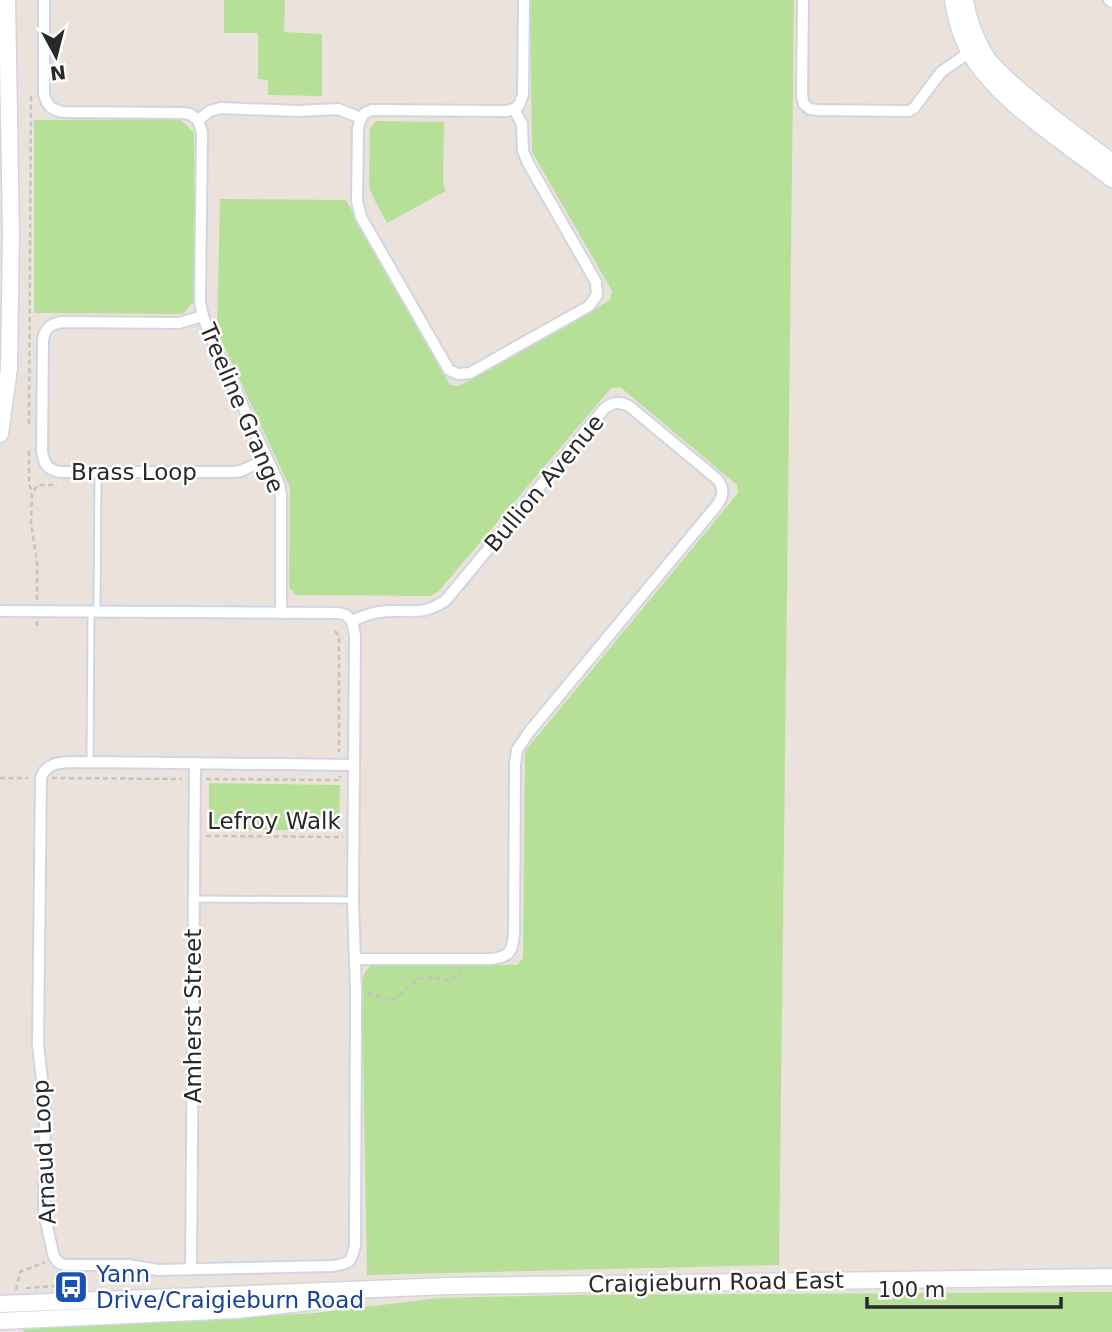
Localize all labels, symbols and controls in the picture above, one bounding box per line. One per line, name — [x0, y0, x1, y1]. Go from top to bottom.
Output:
north arrow — [21, 21, 91, 91]
text: N — [49, 61, 67, 85]
street label: Treeline Grange — [194, 318, 289, 497]
street label: Bullion Avenue — [479, 409, 609, 557]
street label: Brass Loop — [71, 459, 197, 485]
street label: Lefroy Walk — [207, 808, 342, 834]
street label: Amherst Street — [180, 929, 206, 1103]
street label: Arnaud Loop — [27, 1079, 61, 1225]
place label: Yann Drive/Craigieburn Road — [95, 1261, 364, 1313]
scale bar — [867, 1266, 1061, 1310]
street label: Craigieburn Road East — [588, 1267, 844, 1297]
bus stop icon: Yann Drive/Craigieburn Road — [52, 1268, 90, 1306]
text: 100 m — [878, 1278, 945, 1302]

